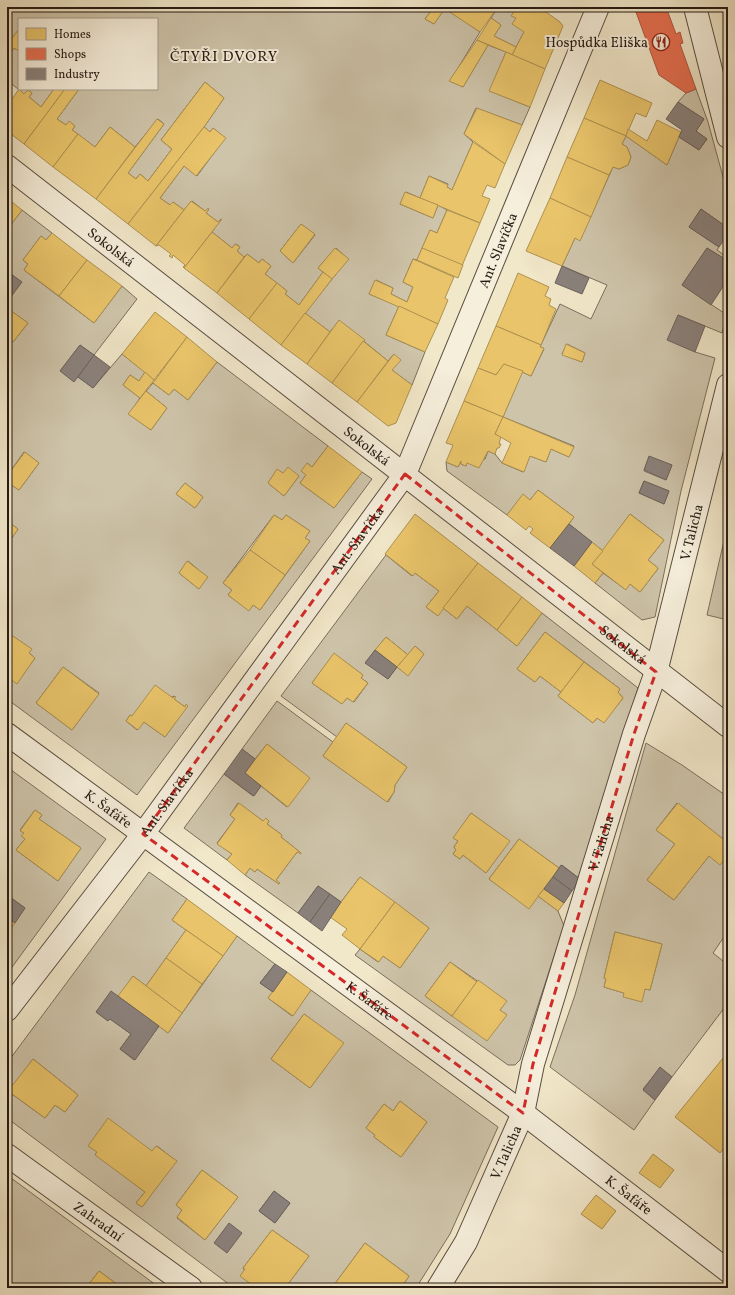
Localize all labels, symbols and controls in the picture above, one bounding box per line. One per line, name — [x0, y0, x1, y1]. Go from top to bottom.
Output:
legend — [18, 18, 158, 90]
text: Homes — [54, 27, 91, 43]
restaurant icon: Hospůdka Eliška — [651, 32, 671, 52]
place label: Hospůdka Eliška — [545, 34, 648, 53]
text: Shops — [54, 47, 86, 63]
district label: ČTYŘI DVORY — [170, 47, 278, 68]
text: Industry — [54, 67, 100, 83]
street label: Ant. Slavíčka — [475, 210, 523, 291]
street label: Sokolská — [83, 224, 138, 272]
street label: Sokolská — [339, 423, 394, 471]
street label: V. Talicha — [676, 502, 709, 563]
street label: Ant. Slavíčka — [327, 503, 389, 579]
street label: Sokolská — [595, 621, 649, 670]
street label: Ant. Slavíčka — [136, 765, 199, 841]
street label: K. Šafáře — [80, 786, 136, 834]
street label: V. Talicha — [585, 813, 620, 874]
street label: K. Šafáře — [341, 978, 397, 1026]
street label: V. Talicha — [487, 1123, 527, 1183]
street label: K. Šafáře — [601, 1172, 656, 1220]
street label: Zahradní — [69, 1198, 127, 1247]

